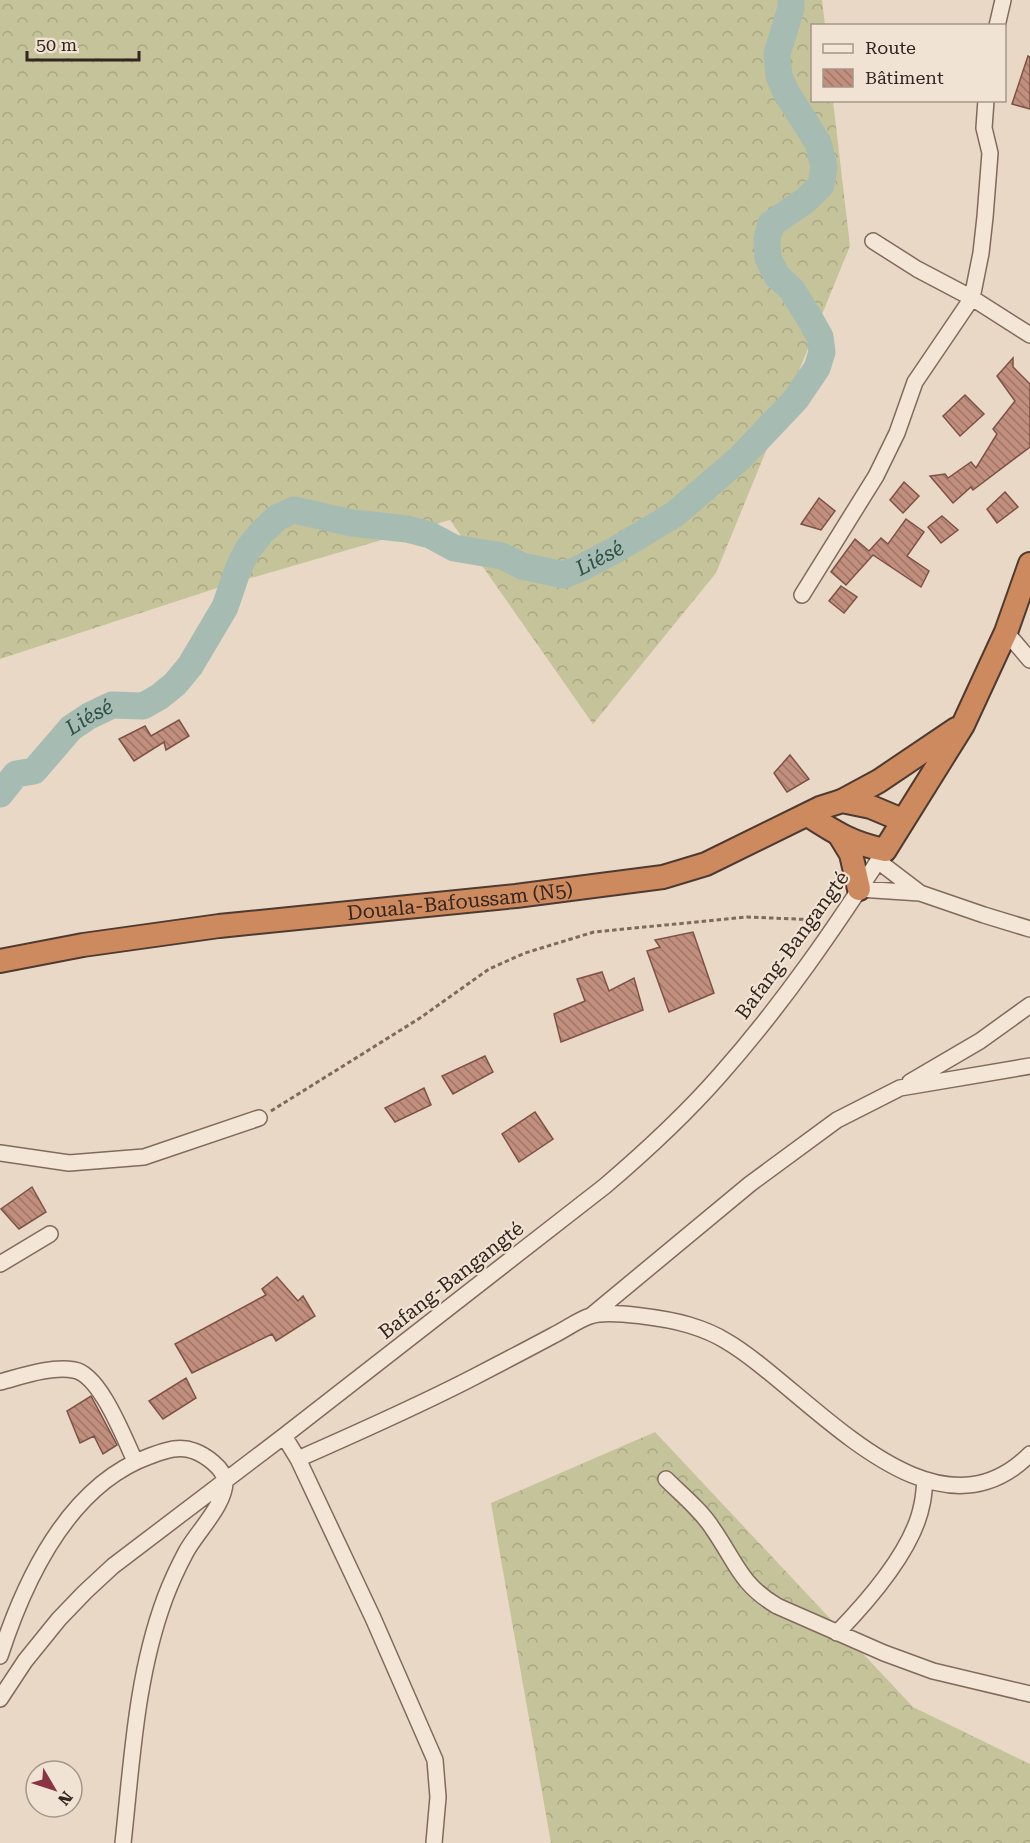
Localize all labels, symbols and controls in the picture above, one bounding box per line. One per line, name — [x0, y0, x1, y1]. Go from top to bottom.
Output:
scale bar — [27, 24, 140, 62]
legend — [811, 24, 1006, 102]
text: 50 m — [36, 34, 77, 55]
text: Route — [865, 37, 916, 58]
text: Bâtiment — [865, 67, 944, 88]
water label: Liésé — [571, 536, 628, 581]
water label: Liésé — [60, 694, 117, 741]
street label: Bafang-Bangangté — [730, 866, 854, 1024]
street label: Douala-Bafoussam (N5) — [346, 877, 574, 925]
street label: Bafang-Bangangté — [374, 1216, 528, 1344]
north arrow — [24, 1759, 84, 1819]
text: N — [54, 1787, 77, 1809]

